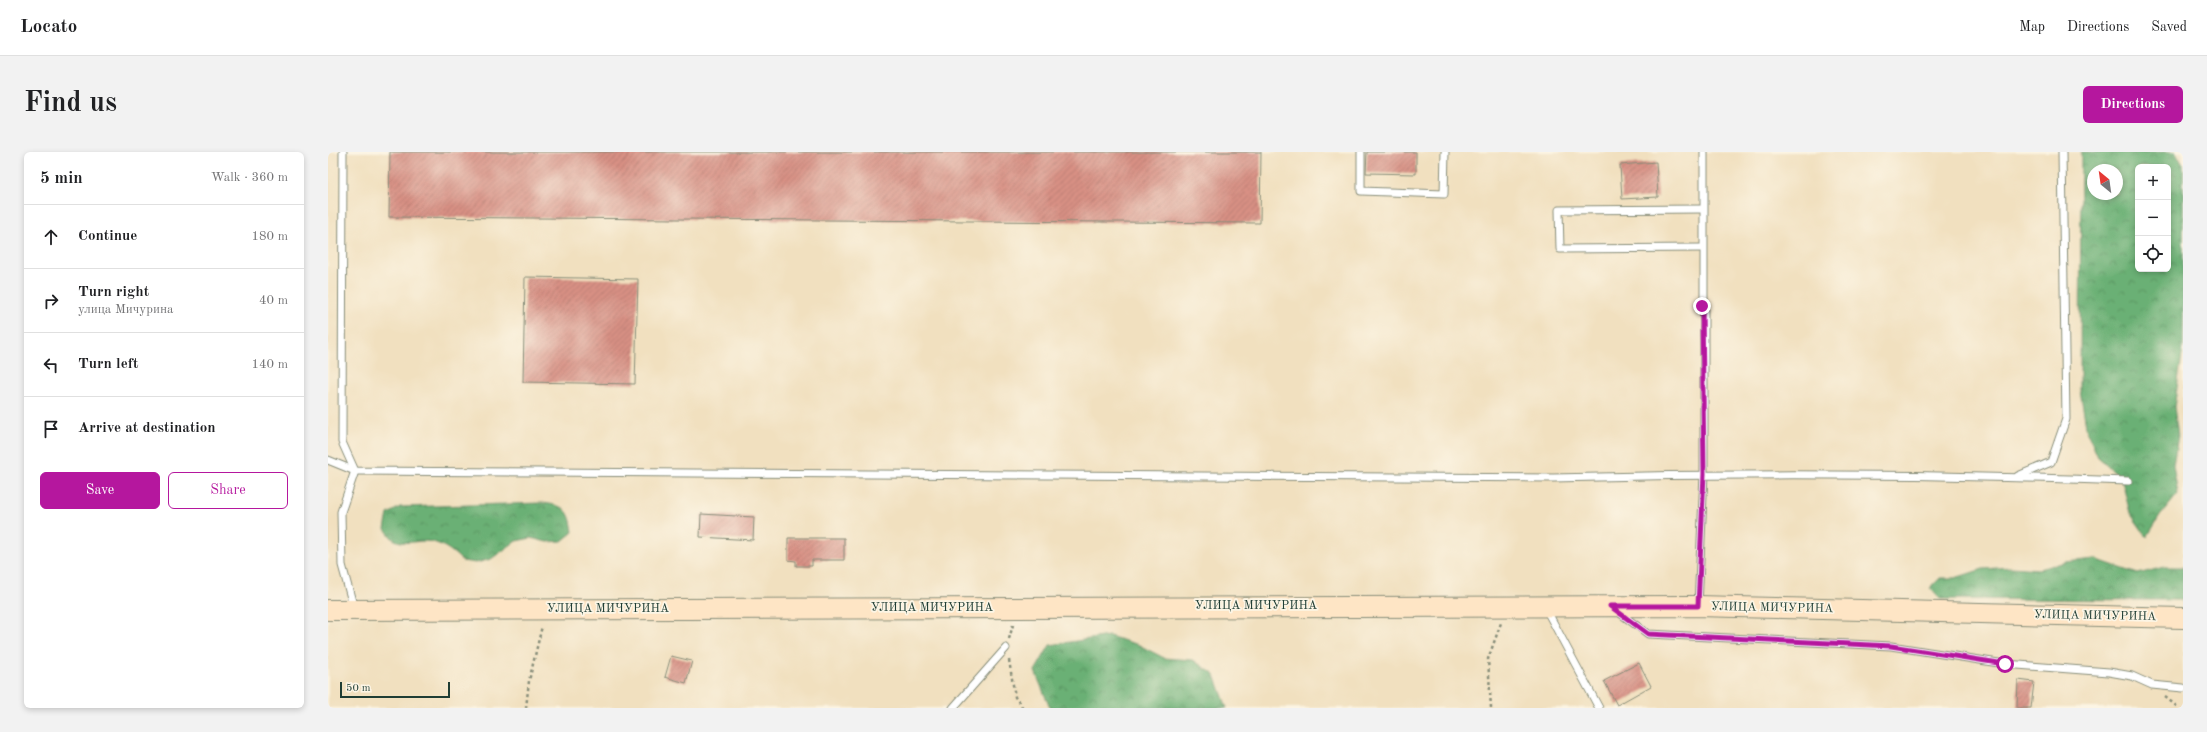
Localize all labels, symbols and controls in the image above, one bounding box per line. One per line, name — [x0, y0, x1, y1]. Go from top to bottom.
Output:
text: Locato — [20, 18, 77, 37]
text: Map — [2019, 20, 2045, 34]
text: Directions — [2067, 20, 2129, 34]
text: Saved — [2151, 20, 2187, 34]
button: Directions — [2083, 86, 2183, 123]
text: Find us — [24, 90, 117, 118]
north arrow — [2087, 164, 2123, 200]
map controls — [2135, 164, 2171, 272]
button: + — [2135, 164, 2171, 200]
text: 5 min — [40, 170, 83, 187]
text: Walk · 360 m — [211, 171, 288, 184]
button: − — [2135, 200, 2171, 236]
icon: ahead — [40, 226, 62, 248]
text: Continue — [78, 229, 137, 244]
text: 180 m — [251, 230, 288, 243]
button: locate — [2135, 236, 2171, 272]
text: Turn right — [78, 285, 149, 300]
icon: right — [40, 290, 62, 312]
text: 40 m — [259, 294, 288, 307]
route end — [1693, 297, 1711, 315]
text: улица Мичурина — [78, 303, 173, 316]
icon: left — [40, 354, 62, 376]
text: Turn left — [78, 357, 138, 372]
text: 140 m — [251, 358, 288, 371]
icon: arrive — [40, 418, 62, 440]
text: Arrive at destination — [78, 421, 216, 436]
button: Save — [40, 472, 160, 509]
button: Share — [168, 472, 288, 509]
street label: УЛИЦА МИЧУРИНА — [1195, 600, 1317, 612]
street label: УЛИЦА МИЧУРИНА — [1711, 601, 1833, 615]
street label: УЛИЦА МИЧУРИНА — [871, 602, 993, 614]
street label: УЛИЦА МИЧУРИНА — [547, 603, 669, 615]
street label: УЛИЦА МИЧУРИНА — [2034, 609, 2156, 623]
route start — [1996, 655, 2014, 673]
scale bar — [340, 680, 450, 699]
text: 50 m — [346, 683, 371, 694]

